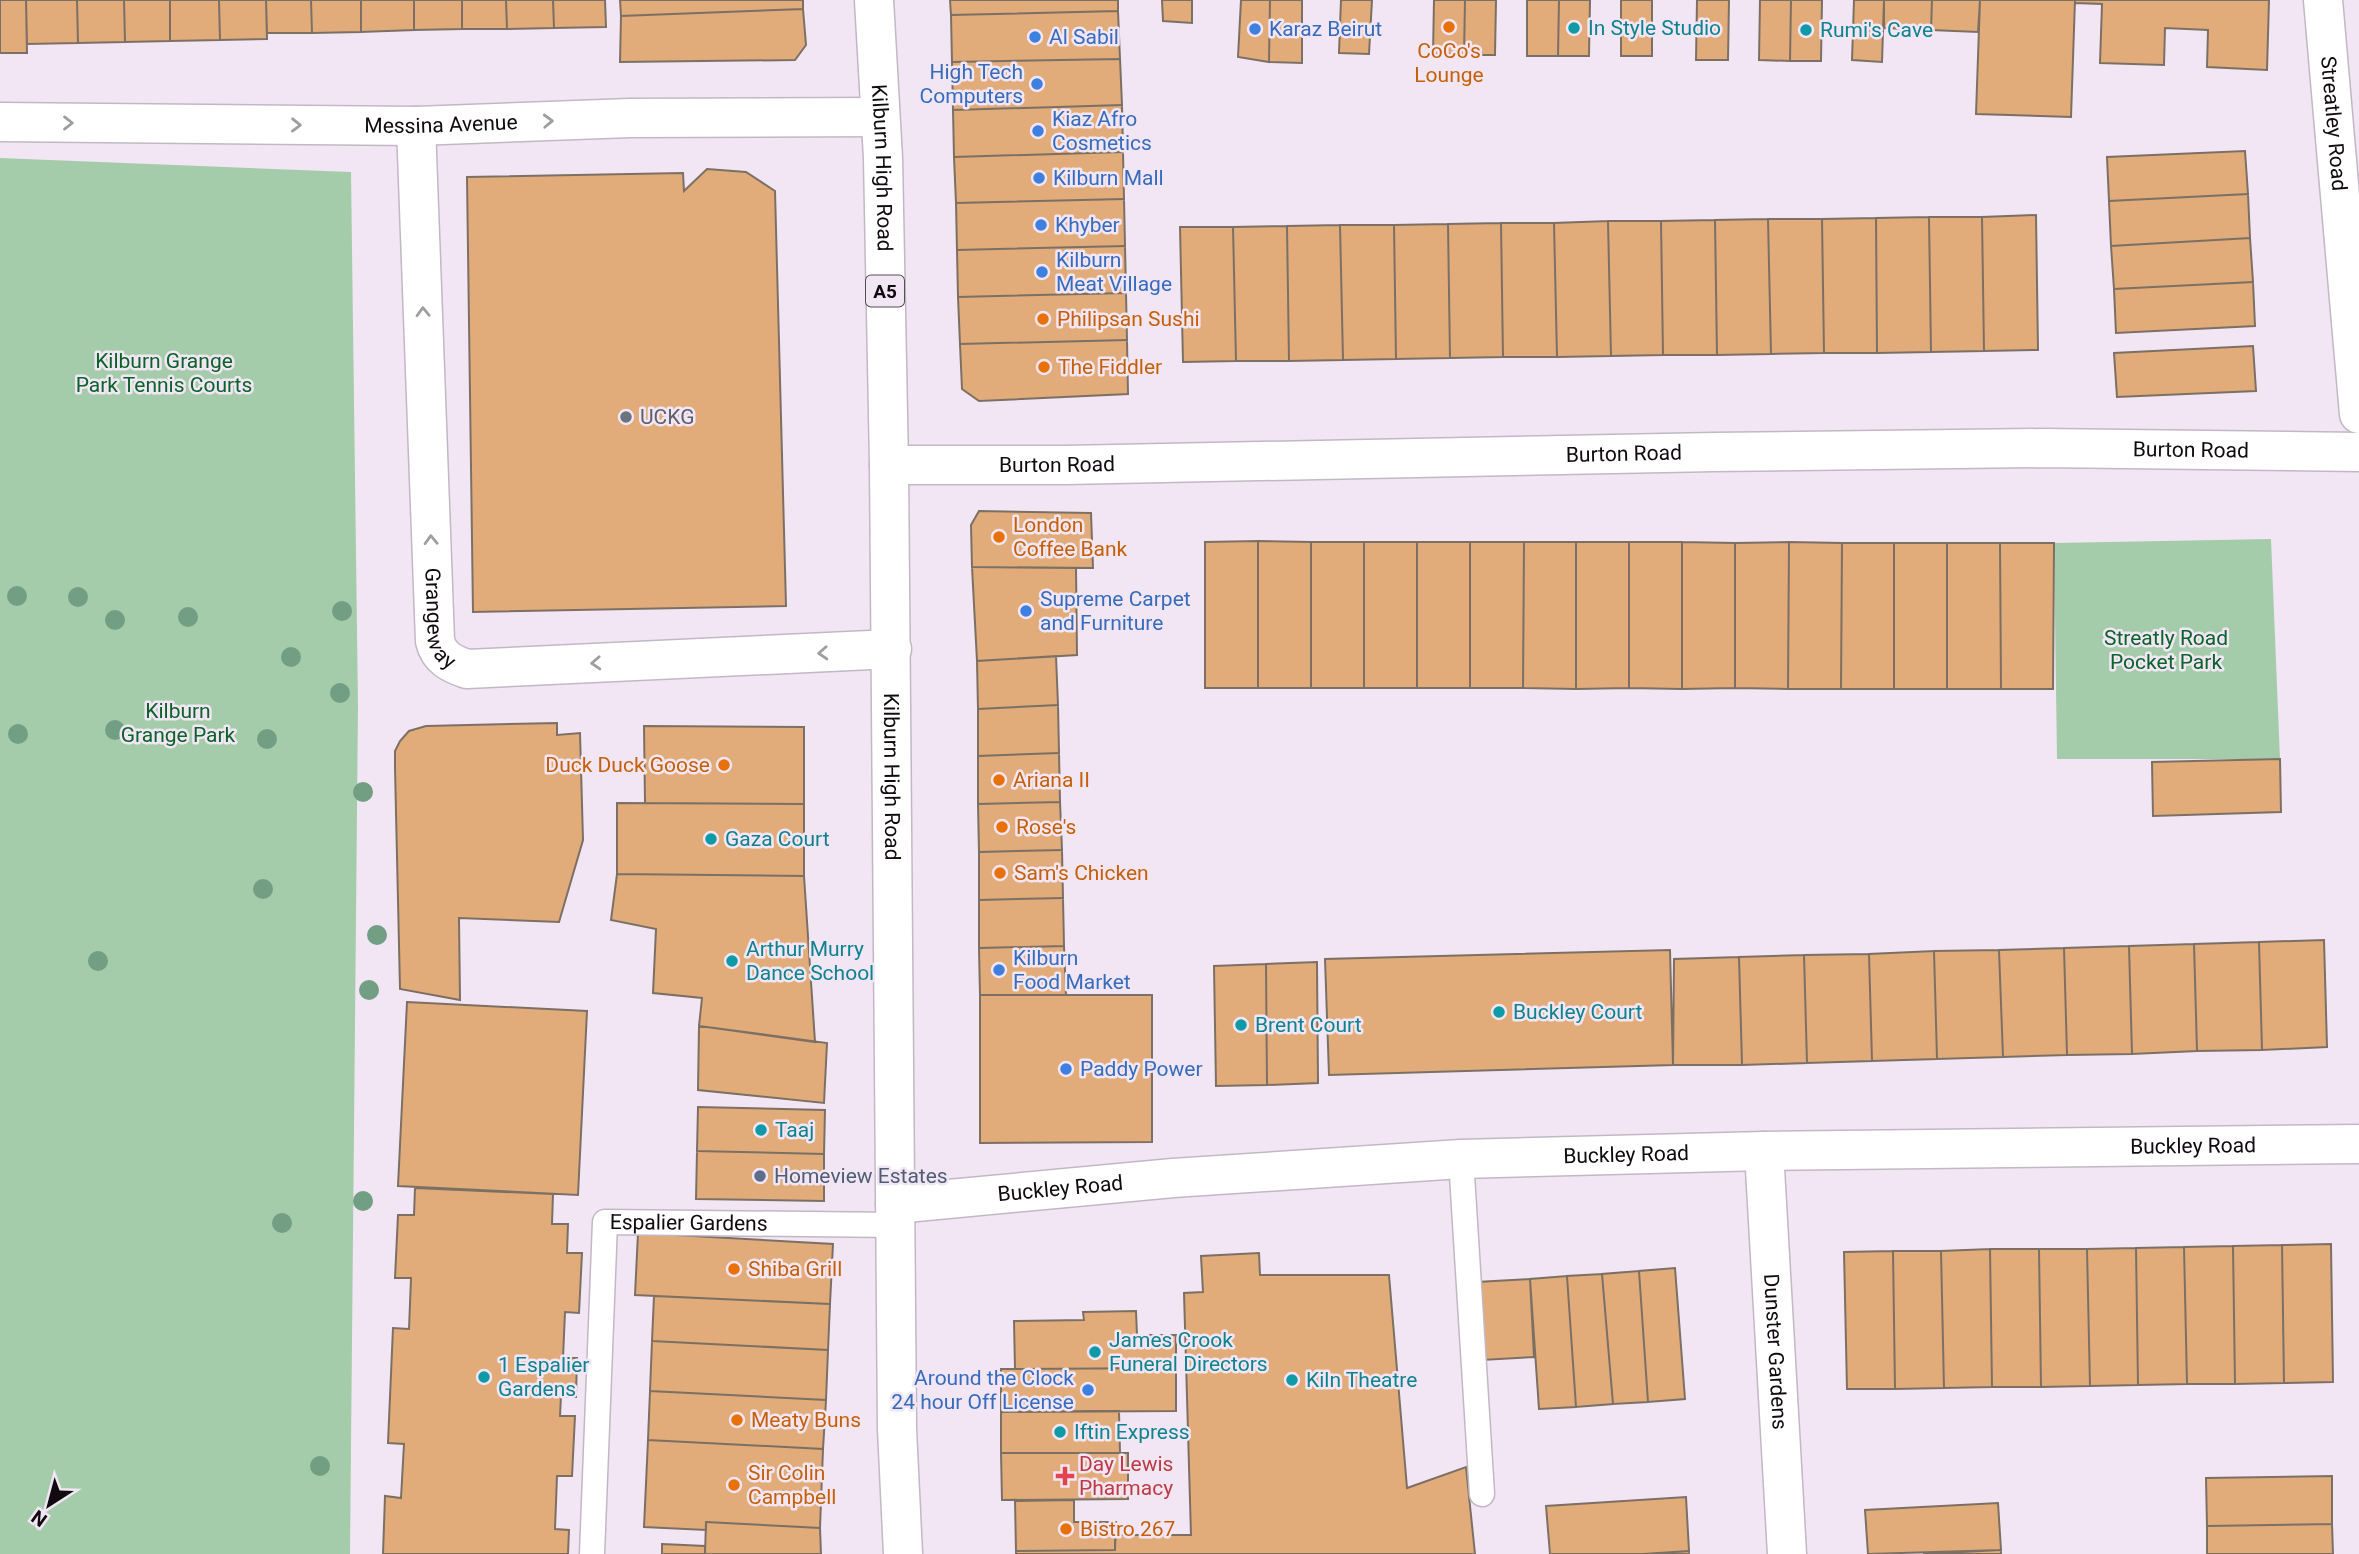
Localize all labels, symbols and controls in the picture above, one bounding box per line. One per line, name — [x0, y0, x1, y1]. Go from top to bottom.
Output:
place label: In Style Studio — [1588, 16, 1721, 40]
place label: Karaz Beirut — [1269, 17, 1382, 41]
place label: Rumi's Cave — [1820, 18, 1933, 42]
marker: CoCo's Lounge — [1441, 19, 1457, 35]
marker: In Style Studio — [1566, 20, 1582, 36]
marker: Karaz Beirut — [1247, 21, 1263, 37]
marker: Rumi's Cave — [1798, 22, 1814, 38]
place label: Al Sabil — [1049, 25, 1119, 49]
marker: Al Sabil — [1027, 29, 1043, 45]
place label: CoCo's Lounge — [1414, 39, 1484, 87]
street label: Streatley Road — [2316, 55, 2352, 192]
place label: High Tech Computers — [920, 60, 1023, 108]
marker: High Tech Computers — [1029, 76, 1045, 92]
street label: Kilburn High Road — [867, 83, 897, 252]
place label: Kiaz Afro Cosmetics — [1052, 107, 1152, 155]
street label: Messina Avenue — [364, 110, 518, 138]
one-way arrow — [542, 113, 553, 128]
one-way arrow — [63, 115, 74, 131]
one-way arrow — [291, 117, 301, 133]
marker: Kiaz Afro Cosmetics — [1030, 123, 1046, 139]
place label: Kilburn Mall — [1053, 166, 1164, 190]
marker: Kilburn Mall — [1031, 170, 1047, 186]
place label: Khyber — [1055, 213, 1120, 237]
marker: Khyber — [1033, 217, 1049, 233]
place label: Kilburn Meat Village — [1056, 248, 1172, 296]
marker: Kilburn Meat Village — [1034, 264, 1050, 280]
road number: A5 — [866, 276, 904, 306]
one-way arrow — [415, 307, 430, 318]
place label: Philipsan Sushi — [1057, 307, 1200, 331]
marker: Philipsan Sushi — [1035, 311, 1051, 327]
park label: Kilburn Grange Park Tennis Courts — [76, 349, 252, 397]
place label: The Fiddler — [1058, 355, 1162, 379]
marker: The Fiddler — [1036, 359, 1052, 375]
place label: UCKG — [640, 405, 694, 429]
marker: UCKG — [618, 409, 634, 425]
street label: Burton Road — [2133, 437, 2249, 463]
street label: Burton Road — [1566, 441, 1682, 467]
street label: Burton Road — [999, 452, 1115, 477]
place label: London Coffee Bank — [1013, 513, 1128, 561]
marker: London Coffee Bank — [991, 529, 1007, 545]
one-way arrow — [424, 534, 439, 545]
street label: Grangeway — [420, 567, 460, 674]
place label: Supreme Carpet and Furniture — [1040, 587, 1191, 635]
marker: Supreme Carpet and Furniture — [1018, 603, 1034, 619]
park label: Streatly Road Pocket Park — [2104, 626, 2228, 674]
one-way arrow — [818, 645, 829, 660]
one-way arrow — [590, 656, 601, 671]
street label: Kilburn High Road — [879, 693, 904, 861]
park label: Kilburn Grange Park — [121, 699, 236, 747]
place label: Duck Duck Goose — [545, 753, 710, 777]
marker: Duck Duck Goose — [716, 757, 732, 773]
place label: Ariana II — [1013, 768, 1090, 792]
marker: Ariana II — [991, 772, 1007, 788]
place label: Rose's — [1016, 815, 1076, 839]
marker: Rose's — [994, 819, 1010, 835]
place label: Gaza Court — [725, 827, 830, 851]
marker: Gaza Court — [703, 831, 719, 847]
place label: Sam's Chicken — [1014, 861, 1149, 885]
marker: Sam's Chicken — [992, 865, 1008, 881]
place label: Arthur Murry Dance School — [746, 937, 874, 985]
place label: Kilburn Food Market — [1013, 946, 1131, 994]
marker: Arthur Murry Dance School — [724, 953, 740, 969]
marker: Kilburn Food Market — [991, 962, 1007, 978]
place label: Buckley Court — [1513, 1000, 1642, 1024]
marker: Buckley Court — [1491, 1004, 1507, 1020]
place label: Brent Court — [1255, 1013, 1362, 1037]
marker: Brent Court — [1233, 1017, 1249, 1033]
place label: Paddy Power — [1080, 1057, 1203, 1081]
marker: Paddy Power — [1058, 1061, 1074, 1077]
place label: Taaj — [775, 1118, 814, 1142]
marker: Taaj — [753, 1122, 769, 1138]
street label: Buckley Road — [2130, 1133, 2256, 1159]
street label: Buckley Road — [1563, 1141, 1689, 1168]
place label: Homeview Estates — [774, 1164, 948, 1188]
marker: Homeview Estates — [752, 1168, 768, 1184]
street label: Buckley Road — [997, 1171, 1124, 1206]
street label: Espalier Gardens — [610, 1210, 768, 1236]
place label: Shiba Grill — [748, 1257, 842, 1281]
marker: Shiba Grill — [726, 1261, 742, 1277]
street label: Dunster Gardens — [1759, 1273, 1792, 1430]
place label: James Crook Funeral Directors — [1109, 1328, 1268, 1376]
marker: James Crook Funeral Directors — [1087, 1344, 1103, 1360]
place label: 1 Espalier Gardens — [498, 1353, 589, 1401]
place label: Around the Clock 24 hour Off License — [891, 1366, 1074, 1414]
place label: Kiln Theatre — [1306, 1368, 1417, 1392]
marker: 1 Espalier Gardens — [476, 1369, 492, 1385]
marker: Kiln Theatre — [1284, 1372, 1300, 1388]
marker: Around the Clock 24 hour Off License — [1080, 1382, 1096, 1398]
place label: Meaty Buns — [751, 1408, 861, 1432]
marker: Meaty Buns — [729, 1412, 745, 1428]
place label: Iftin Express — [1074, 1420, 1190, 1444]
marker: Iftin Express — [1052, 1424, 1068, 1440]
place label: Day Lewis Pharmacy — [1079, 1452, 1173, 1500]
place label: Sir Colin Campbell — [748, 1461, 836, 1509]
marker: Day Lewis Pharmacy — [1057, 1468, 1073, 1484]
north arrow — [14, 1470, 84, 1540]
marker: Sir Colin Campbell — [726, 1477, 742, 1493]
text: N — [27, 1505, 51, 1532]
place label: Bistro 267 — [1080, 1517, 1175, 1541]
marker: Bistro 267 — [1058, 1521, 1074, 1537]

